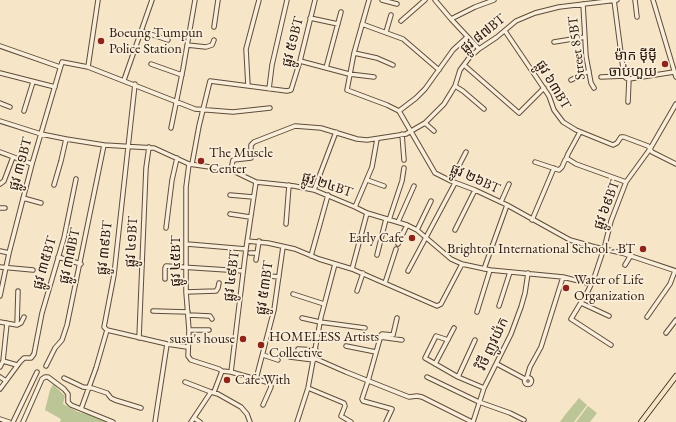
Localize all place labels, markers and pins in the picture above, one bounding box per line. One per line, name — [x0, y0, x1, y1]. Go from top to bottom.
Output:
place label: Boeung Tumpun Police Station — [109, 25, 203, 58]
marker: Boeung Tumpun Police Station — [96, 36, 106, 46]
place label: ម៉ាក ម៉ីម៉ី ចាប់ហួយ — [609, 48, 657, 80]
marker: ម៉ាក ម៉ីម៉ី ចាប់ហួយ — [660, 59, 670, 69]
place label: The Muscle Center — [209, 145, 273, 178]
marker: The Muscle Center — [196, 156, 206, 166]
place label: Early Cafe — [349, 230, 404, 246]
marker: Early Cafe — [407, 233, 417, 243]
place label: Brighton International School - BT — [447, 241, 635, 257]
marker: Brighton International School - BT — [638, 244, 648, 254]
place label: Water of Life Organization — [574, 272, 645, 304]
marker: Water of Life Organization — [561, 283, 571, 293]
place label: HOMELESS Artists Collective — [269, 329, 379, 362]
place label: susu's house — [170, 331, 235, 347]
marker: susu's house — [238, 334, 248, 344]
marker: HOMELESS Artists Collective — [256, 340, 266, 350]
place label: Cafe With — [235, 372, 290, 388]
marker: Cafe With — [222, 375, 232, 385]

